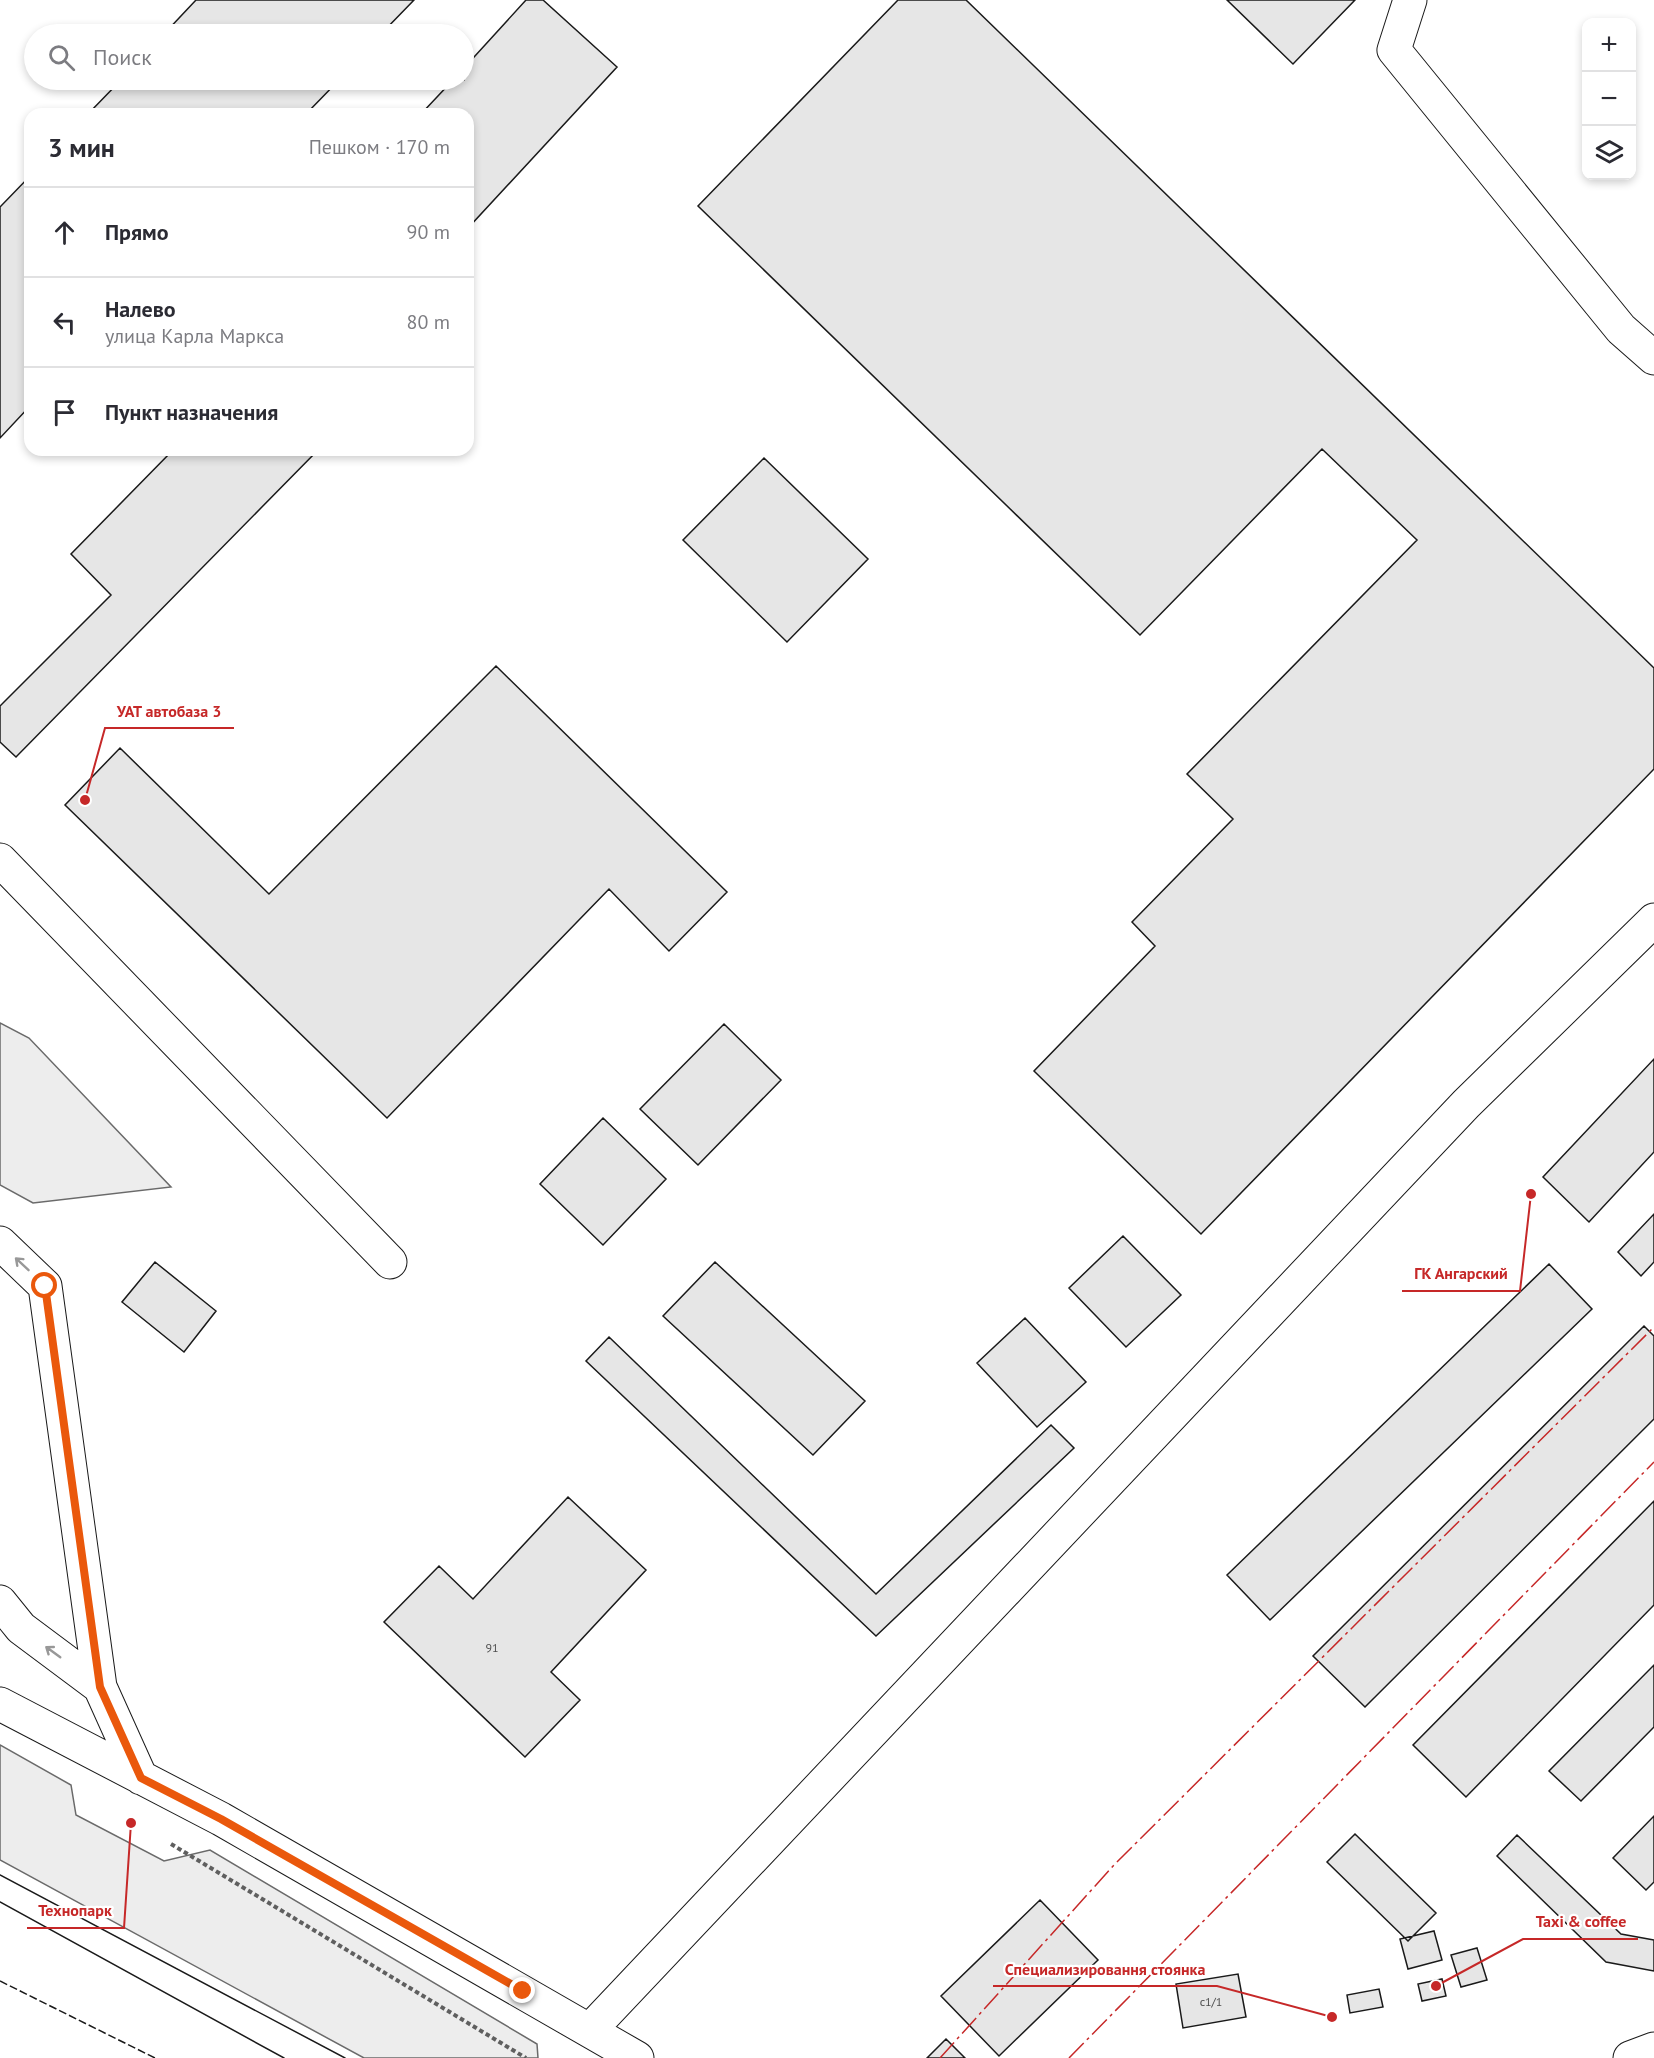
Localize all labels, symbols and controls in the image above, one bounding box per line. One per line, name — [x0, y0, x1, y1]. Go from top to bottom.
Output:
map controls — [1582, 18, 1636, 180]
button: + — [1582, 18, 1636, 72]
search box — [24, 24, 474, 90]
icon: search — [45, 41, 78, 74]
text: Поиск — [93, 43, 152, 71]
button: − — [1582, 72, 1636, 126]
button: layers — [1582, 126, 1636, 180]
text: 3 мин — [48, 131, 115, 164]
text: Пешком · 170 m — [309, 134, 450, 160]
icon: ahead — [48, 216, 81, 249]
text: Прямо — [105, 218, 168, 246]
text: 90 m — [407, 219, 450, 245]
text: Налево — [105, 295, 176, 323]
icon: left — [48, 306, 81, 339]
text: 80 m — [407, 309, 450, 335]
text: улица Карла Маркса — [105, 323, 284, 349]
icon: arrive — [48, 396, 81, 429]
text: Пункт назначения — [105, 398, 278, 426]
callout: УАТ автобаза 3 — [105, 694, 234, 728]
text: УАТ автобаза 3 — [116, 701, 221, 721]
one-way arrow — [15, 1257, 30, 1271]
callout: ГК Ангарский — [1402, 1257, 1520, 1291]
text: ГК Ангарский — [1414, 1263, 1508, 1283]
route start — [31, 1272, 57, 1298]
house number: 91 — [485, 1640, 499, 1655]
one-way arrow — [45, 1646, 61, 1658]
callout: Технопарк — [27, 1894, 124, 1928]
text: Технопарк — [38, 1900, 112, 1920]
callout: Taxi & coffee — [1523, 1905, 1638, 1939]
text: Taxi & coffee — [1536, 1911, 1626, 1931]
callout: Специализировання стоянка — [993, 1952, 1217, 1986]
text: Специализировання стоянка — [1005, 1959, 1205, 1979]
route end — [509, 1977, 535, 2003]
house number: с1/1 — [1200, 1994, 1222, 2009]

